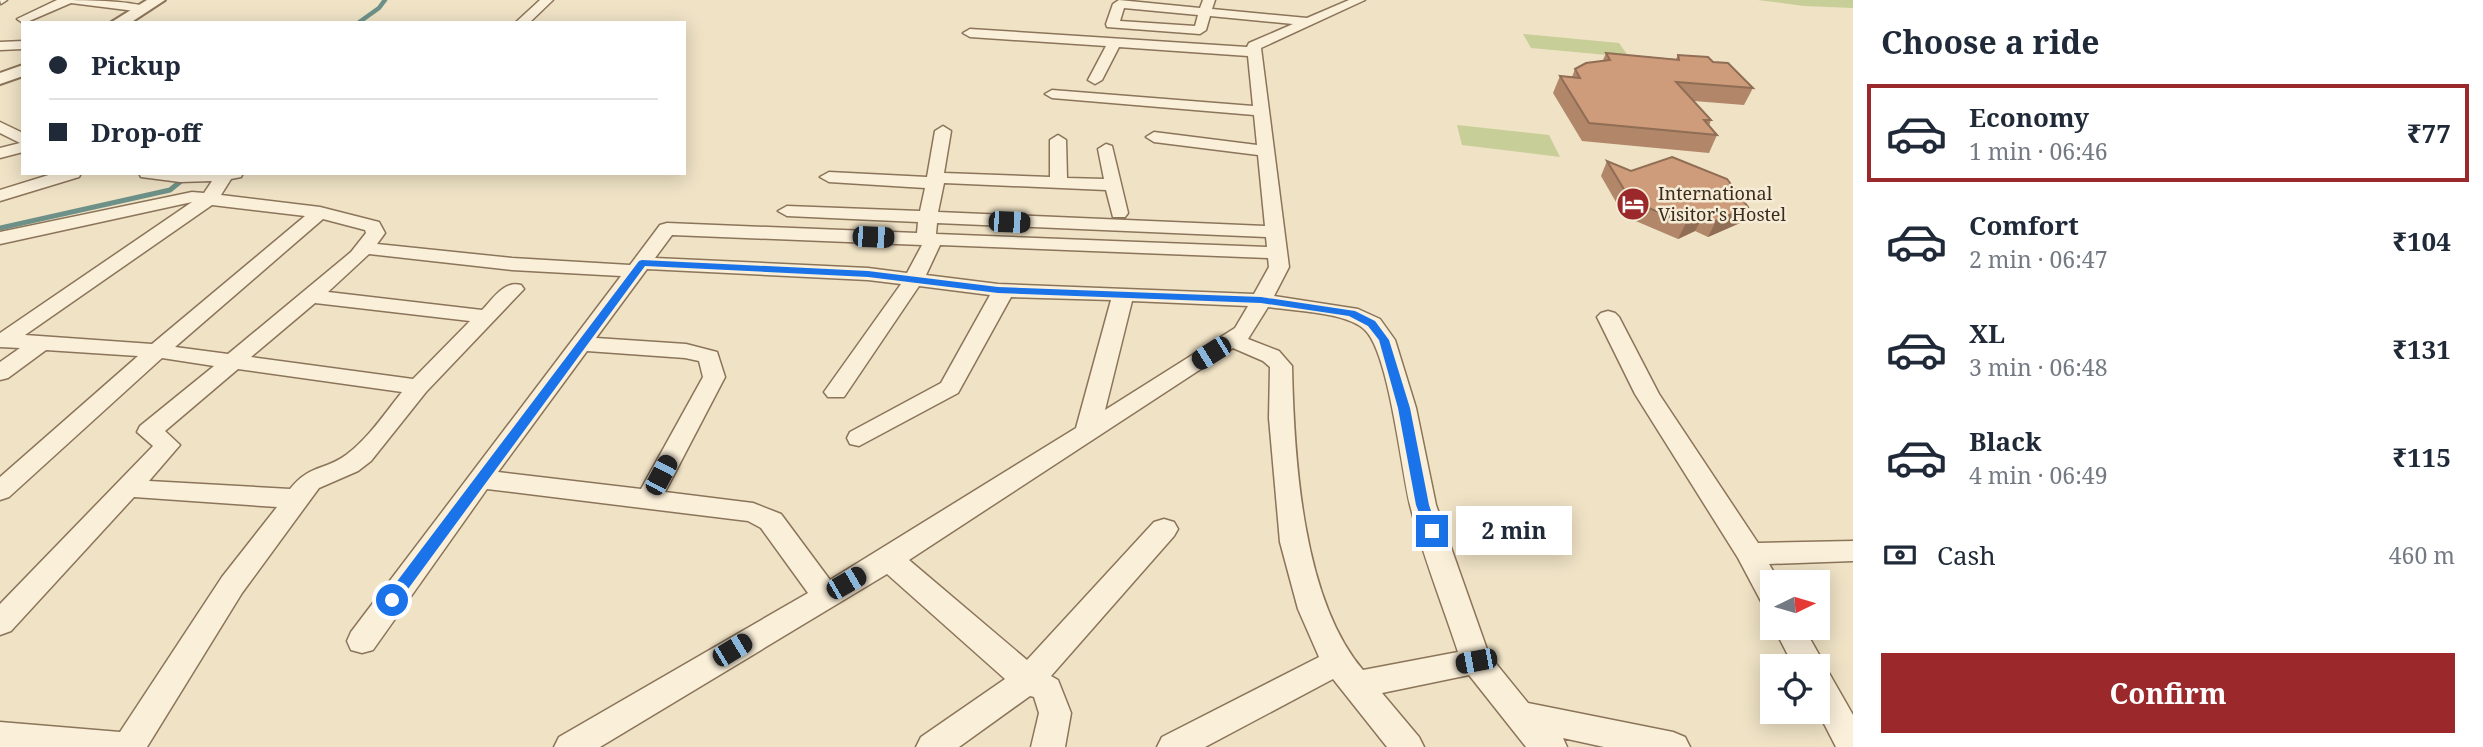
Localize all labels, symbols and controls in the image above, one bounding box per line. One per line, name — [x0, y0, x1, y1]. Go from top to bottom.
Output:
text: Choose a ride — [1881, 20, 2100, 63]
text: Pickup — [91, 47, 181, 83]
text: Economy — [1969, 99, 2089, 135]
icon: car — [1885, 102, 1948, 165]
text: Drop-off — [91, 114, 201, 150]
text: ₹77 — [2407, 115, 2451, 151]
text: 1 min · 06:46 — [1969, 135, 2107, 167]
place label: International Visitor's Hostel — [1658, 181, 1786, 226]
hotel icon: International Visitor's Hostel — [1614, 185, 1652, 223]
text: Comfort — [1969, 207, 2079, 243]
icon: car — [1885, 210, 1948, 273]
car — [988, 211, 1031, 233]
text: ₹104 — [2392, 223, 2451, 259]
car — [852, 226, 895, 248]
text: 2 min · 06:47 — [1969, 243, 2107, 275]
text: XL — [1969, 315, 2005, 351]
icon: car — [1885, 318, 1948, 381]
text: ₹131 — [2392, 331, 2451, 367]
car — [1188, 333, 1235, 373]
text: 3 min · 06:48 — [1969, 351, 2107, 383]
text: Black — [1969, 423, 2042, 459]
icon: car — [1885, 426, 1948, 489]
text: ₹115 — [2392, 439, 2451, 475]
car — [642, 452, 681, 498]
text: 4 min · 06:49 — [1969, 459, 2107, 491]
callout: 2 min — [1456, 506, 1572, 556]
text: 2 min — [1481, 514, 1547, 546]
route end — [1416, 515, 1448, 547]
icon: cash — [1881, 536, 1919, 574]
text: Cash — [1937, 537, 1996, 573]
text: 460 m — [2389, 539, 2455, 571]
car — [823, 563, 870, 603]
north arrow — [1760, 570, 1830, 640]
map controls — [1760, 570, 1830, 724]
route start — [376, 584, 408, 616]
car — [709, 630, 756, 670]
car — [1454, 647, 1499, 675]
button: Confirm — [1881, 653, 2455, 733]
button: locate — [1760, 654, 1830, 724]

